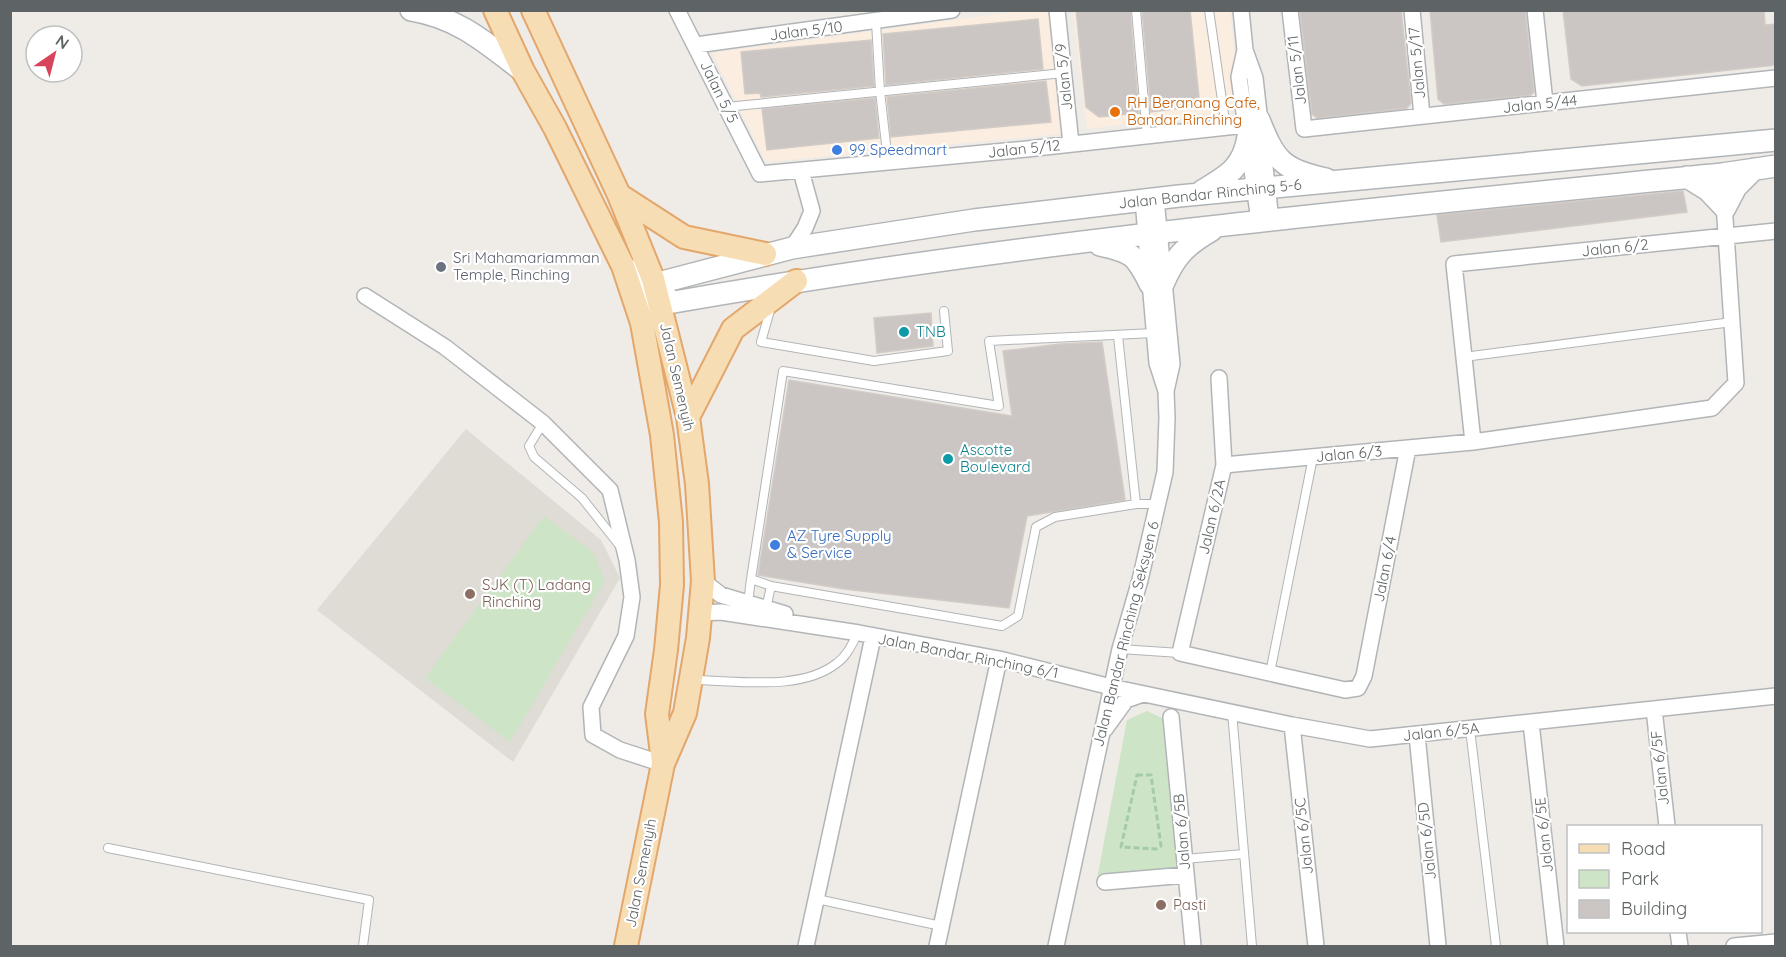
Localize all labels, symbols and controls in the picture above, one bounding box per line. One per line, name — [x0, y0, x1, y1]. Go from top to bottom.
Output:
street label: Jalan 5/10 — [768, 17, 844, 44]
north arrow — [24, 24, 84, 84]
street label: Jalan 5/17 — [1404, 26, 1429, 100]
text: N — [52, 30, 73, 53]
street label: Jalan 5/11 — [1283, 34, 1310, 106]
street label: Jalan 5/9 — [1051, 43, 1076, 112]
street label: Jalan 5/5 — [696, 57, 743, 126]
street label: Jalan 5/44 — [1502, 90, 1578, 117]
place label: RH Beranang Cafe, Bandar Rinching — [1127, 93, 1260, 129]
marker: RH Beranang Cafe, Bandar Rinching — [1108, 105, 1122, 119]
street label: Jalan 5/12 — [987, 135, 1061, 162]
place label: 99 Speedmart — [849, 140, 947, 159]
marker: 99 Speedmart — [830, 143, 844, 157]
street label: Jalan Bandar Rinching 5-6 — [1117, 174, 1303, 213]
street label: Jalan 6/2 — [1581, 235, 1649, 260]
place label: Sri Mahamariamman Temple, Rinching — [453, 248, 600, 284]
marker: Sri Mahamariamman Temple, Rinching — [434, 260, 448, 274]
street label: Jalan Semenyih — [656, 321, 699, 433]
place label: TNB — [916, 322, 946, 341]
marker: TNB — [897, 325, 911, 339]
place label: Ascotte Boulevard — [960, 440, 1031, 476]
street label: Jalan 6/3 — [1315, 441, 1383, 466]
marker: Ascotte Boulevard — [941, 452, 955, 466]
street label: Jalan 6/2A — [1194, 477, 1229, 556]
street label: Jalan Bandar Rinching Seksyen 6 — [1088, 519, 1163, 749]
place label: AZ Tyre Supply & Service — [787, 526, 892, 562]
street label: Jalan 6/4 — [1369, 534, 1400, 603]
marker: AZ Tyre Supply & Service — [768, 538, 782, 552]
place label: SJK (T) Ladang Rinching — [482, 575, 591, 611]
marker: SJK (T) Ladang Rinching — [463, 587, 477, 601]
street label: Jalan Bandar Rinching 6/1 — [876, 629, 1060, 682]
street label: Jalan 6/5A — [1402, 718, 1480, 745]
street label: Jalan 6/5F — [1646, 729, 1673, 807]
street label: Jalan 6/5B — [1169, 793, 1194, 871]
street label: Jalan 6/5E — [1530, 796, 1557, 874]
street label: Jalan 6/5C — [1290, 797, 1317, 875]
street label: Jalan 6/5D — [1413, 801, 1440, 881]
street label: Jalan Semenyih — [621, 817, 660, 929]
legend — [1567, 825, 1762, 933]
text: Road — [1621, 837, 1666, 860]
text: Park — [1621, 867, 1659, 890]
place label: Pasti — [1173, 895, 1206, 914]
text: Building — [1621, 897, 1687, 920]
marker: Pasti — [1154, 898, 1168, 912]

